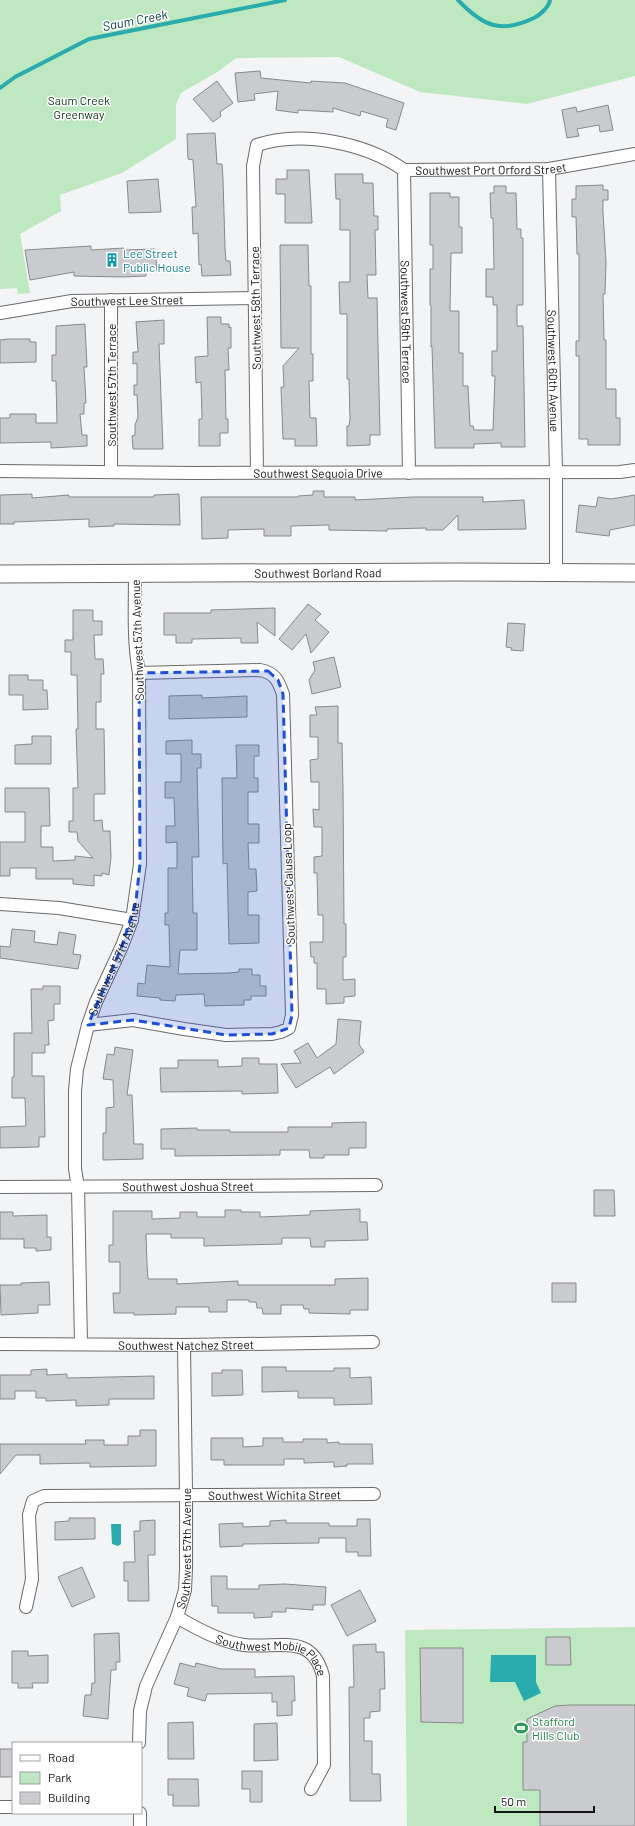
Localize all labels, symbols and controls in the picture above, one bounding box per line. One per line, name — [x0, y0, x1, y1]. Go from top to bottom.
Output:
water label: Saum Creek — [101, 6, 170, 34]
park label: Saum Creek Greenway — [48, 93, 110, 121]
street label: Southwest Port Orford Street — [415, 159, 567, 177]
place label: Lee Street Public House — [123, 246, 191, 274]
street label: Southwest 58th Terrace — [247, 246, 263, 370]
building icon: Lee Street Public House — [104, 252, 120, 268]
street label: Southwest 59th Terrace — [398, 260, 415, 384]
street label: Southwest Lee Street — [70, 292, 184, 308]
street label: Southwest 60th Avenue — [545, 310, 562, 432]
street label: Southwest 57th Terrace — [104, 324, 118, 446]
street label: Southwest Sequoia Drive — [253, 466, 383, 480]
street label: Southwest Borland Road — [254, 565, 382, 580]
street label: Southwest 57th Avenue — [128, 579, 146, 701]
street label: Southwest Calusa Loop — [279, 823, 297, 945]
street label: Southwest 57th Avenue — [85, 901, 141, 1017]
street label: Southwest Joshua Street — [122, 1179, 254, 1193]
street label: Southwest Natchez Street — [118, 1337, 254, 1352]
street label: Southwest Wichita Street — [208, 1487, 341, 1502]
street label: Southwest 57th Avenue — [173, 1488, 193, 1610]
street label: Southwest Mobile Place — [214, 1631, 330, 1677]
place label: Stafford Hills Club — [532, 1714, 580, 1742]
sports icon: Stafford Hills Club — [513, 1720, 529, 1736]
legend — [12, 1742, 142, 1814]
text: Road — [48, 1750, 75, 1764]
text: Park — [48, 1770, 72, 1784]
scale bar — [495, 1788, 594, 1814]
text: Building — [48, 1790, 90, 1804]
text: 50 m — [501, 1794, 526, 1808]

